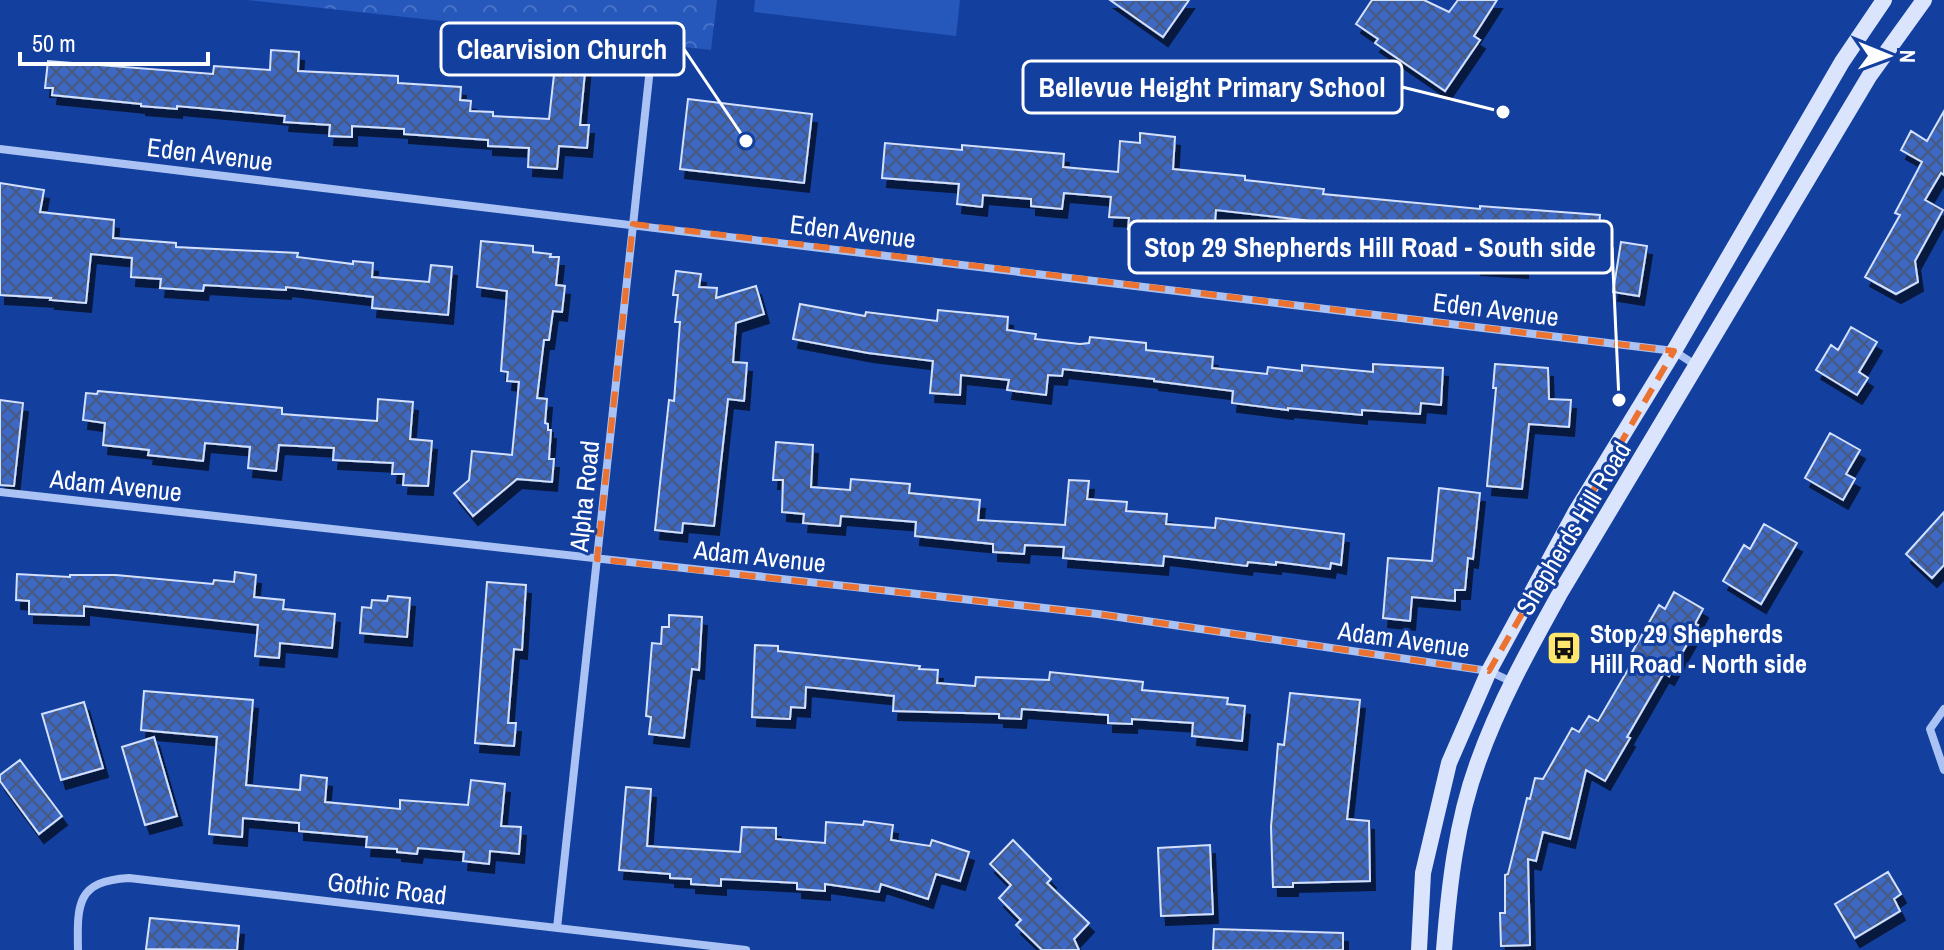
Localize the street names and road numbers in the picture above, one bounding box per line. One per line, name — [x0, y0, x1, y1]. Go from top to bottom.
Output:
street label: Eden Avenue — [145, 129, 275, 179]
street label: Eden Avenue — [788, 206, 918, 256]
street label: Eden Avenue — [1431, 284, 1561, 334]
street label: Shepherds Hill Road — [1507, 435, 1639, 621]
street label: Alpha Road — [561, 439, 607, 554]
street label: Adam Avenue — [47, 461, 184, 509]
street label: Adam Avenue — [691, 532, 828, 580]
street label: Adam Avenue — [1335, 612, 1472, 666]
street label: Gothic Road — [325, 863, 449, 913]

